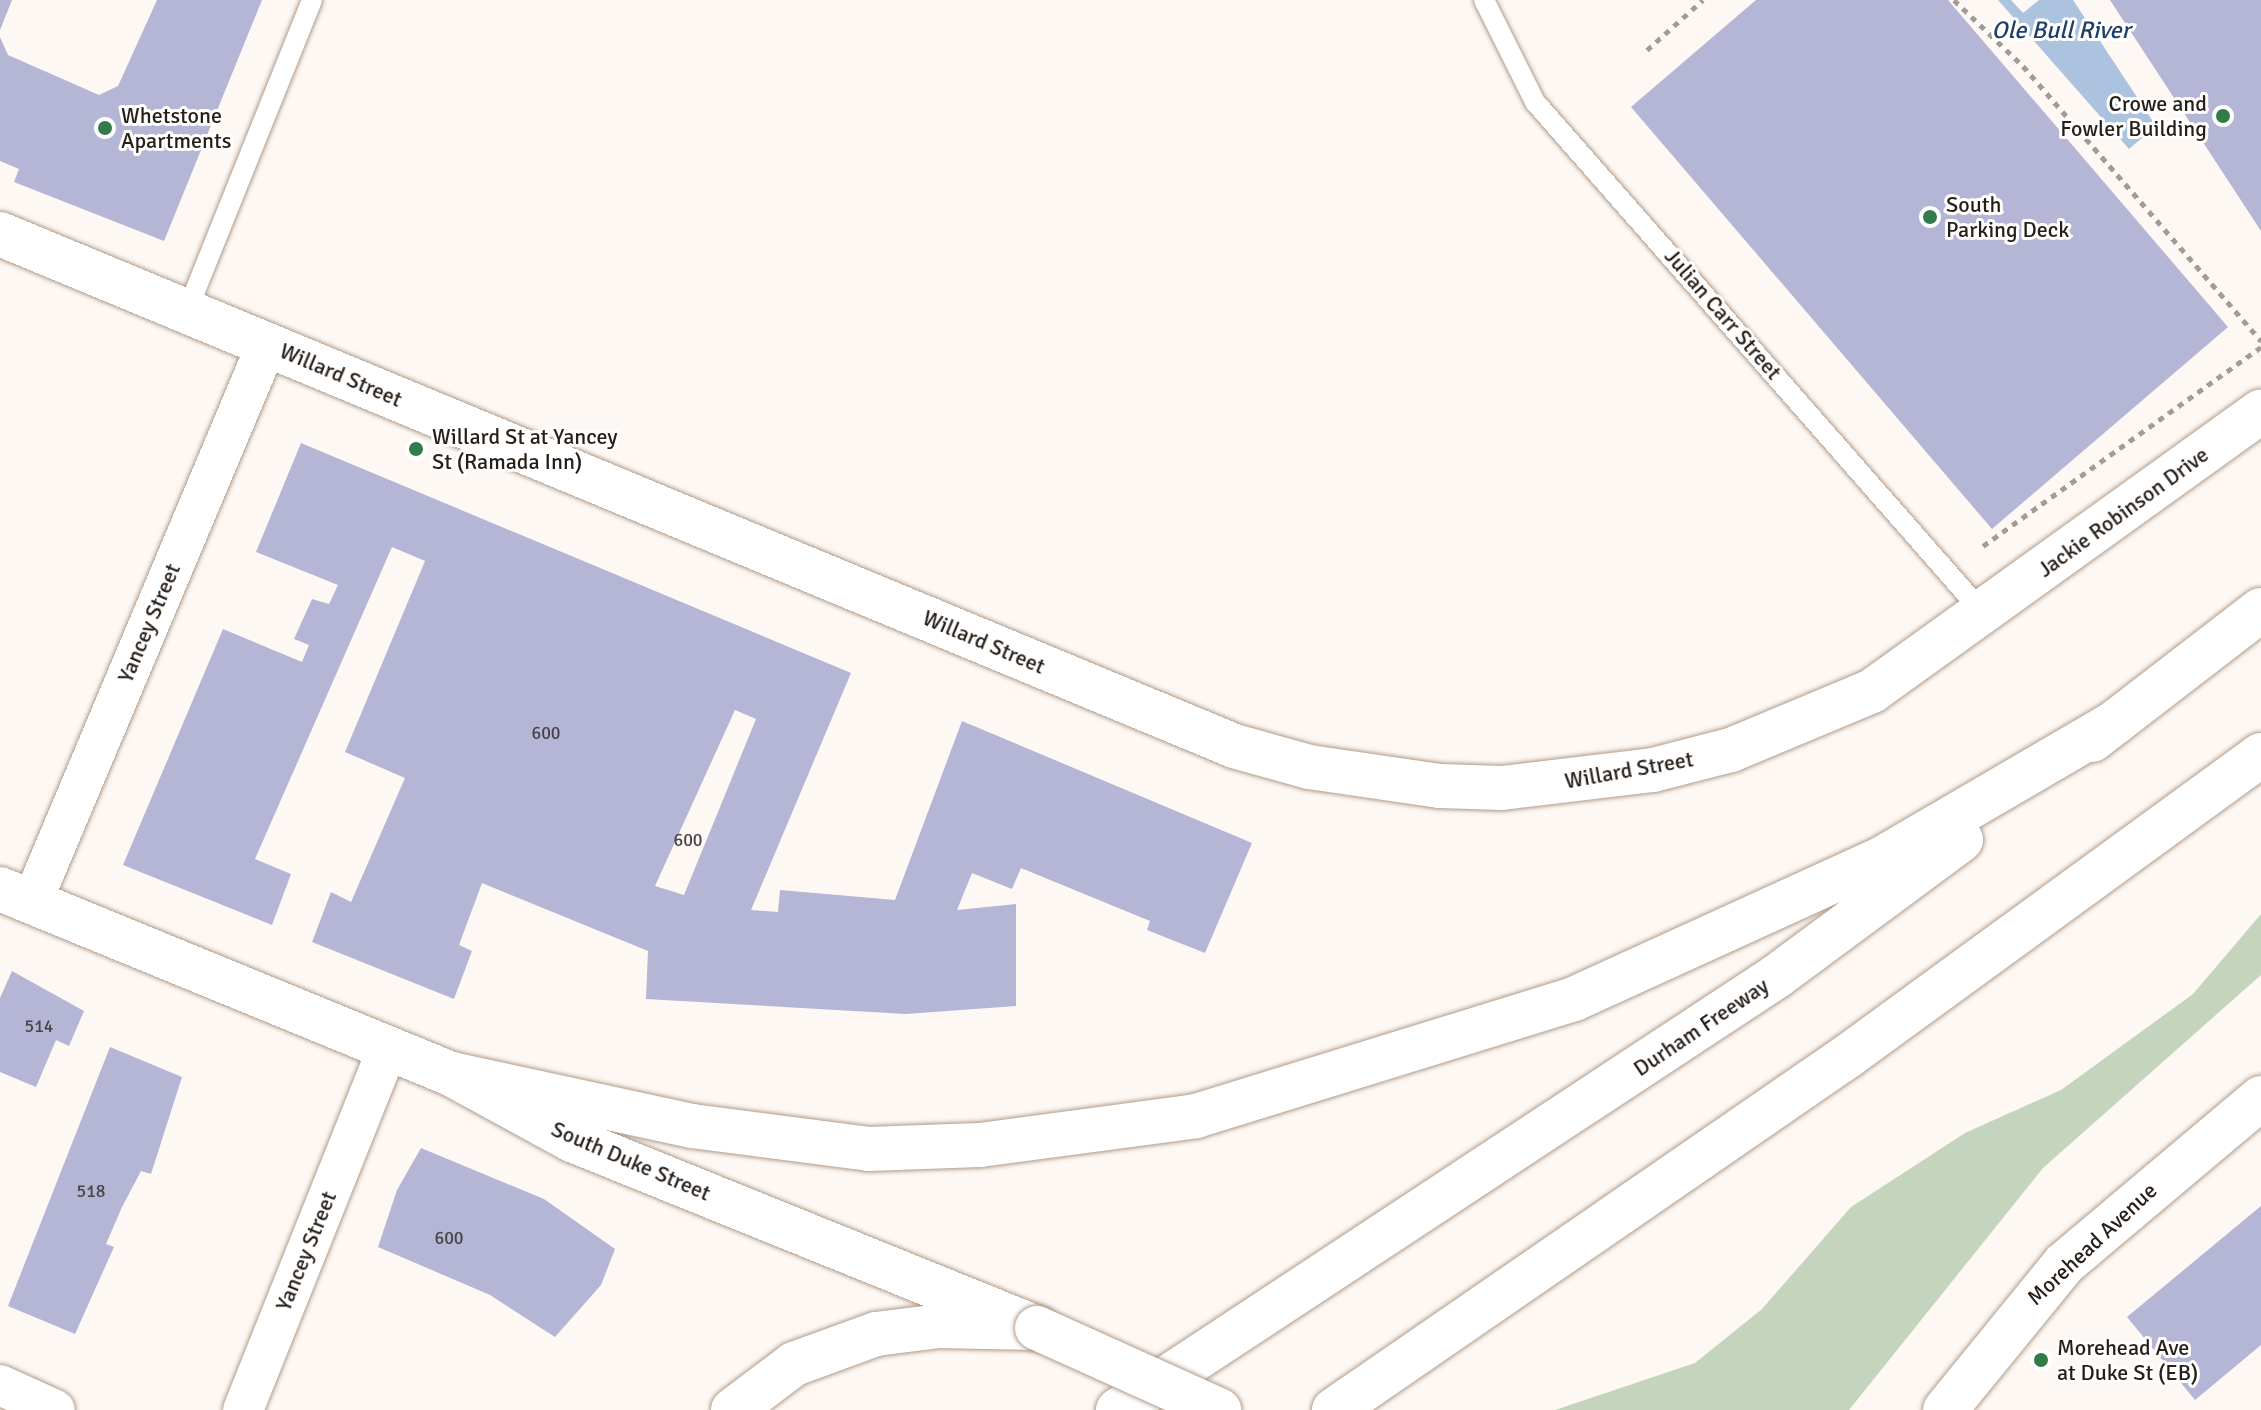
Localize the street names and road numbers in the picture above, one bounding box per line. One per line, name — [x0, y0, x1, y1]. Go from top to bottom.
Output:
street label: Julian Carr Street — [1659, 243, 1787, 385]
street label: Willard Street — [276, 337, 406, 413]
street label: Jackie Robinson Drive — [2033, 441, 2213, 583]
street label: Yancey Street — [112, 560, 186, 686]
street label: Willard Street — [919, 604, 1049, 680]
street label: Willard Street — [1563, 746, 1695, 794]
street label: Durham Freeway — [1628, 972, 1774, 1082]
street label: South Duke Street — [547, 1116, 715, 1206]
street label: Morehead Avenue — [2022, 1177, 2162, 1311]
street label: Yancey Street — [270, 1187, 342, 1315]

